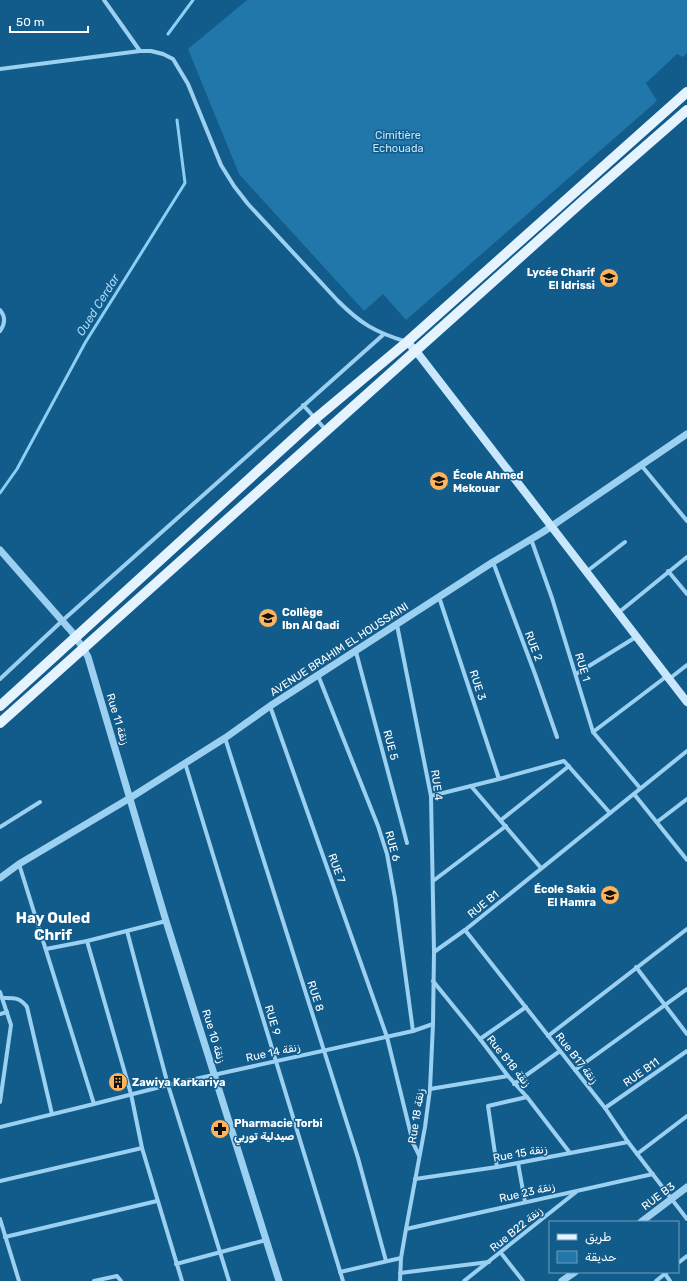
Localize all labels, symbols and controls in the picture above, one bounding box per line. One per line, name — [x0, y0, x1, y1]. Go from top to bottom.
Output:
scale bar — [10, 8, 88, 34]
text: 50 m — [16, 15, 44, 29]
park label: Cimitière Echouada — [373, 129, 424, 155]
place label: Lycée Charif El Idrissi — [527, 266, 595, 292]
school or university icon: Lycée Charif El Idrissi — [598, 267, 620, 289]
water label: Oued Cerdar — [73, 271, 123, 338]
place label: École Ahmed Mekouar — [453, 469, 524, 495]
school or university icon: École Ahmed Mekouar — [428, 470, 450, 492]
street label: AVENUE BRAHIM EL HOUSSAINI — [268, 600, 411, 699]
place label: Collège Ibn Al Qadi — [282, 606, 339, 632]
school or university icon: Collège Ibn Al Qadi — [257, 607, 279, 629]
street label: RUE 2 — [522, 630, 545, 663]
street label: RUE 1 — [572, 651, 593, 683]
street label: RUE 3 — [467, 668, 489, 702]
street label: Rue 11 زنقة — [104, 692, 132, 747]
street label: RUE 5 — [380, 729, 401, 762]
street label: RUE 4 — [428, 769, 445, 802]
street label: RUE 6 — [382, 830, 403, 863]
street label: RUE 7 — [325, 852, 348, 885]
place label: École Sakia El Hamra — [534, 883, 596, 909]
school or university icon: École Sakia El Hamra — [599, 884, 621, 906]
street label: RUE B1 — [465, 888, 502, 921]
district label: Hay Ouled Chrif — [16, 909, 90, 944]
street label: RUE 8 — [305, 979, 327, 1013]
street label: RUE 9 — [262, 1004, 283, 1037]
street label: Rue 10 زنقة — [199, 1008, 228, 1065]
street label: Rue B17 زنقة — [553, 1030, 601, 1087]
street label: Rue B18 زنقة — [484, 1033, 534, 1090]
street label: Rue 14 زنقة — [245, 1040, 302, 1065]
street label: RUE B11 — [621, 1055, 662, 1090]
building icon: Zawiya Karkariya — [107, 1071, 129, 1093]
place label: Zawiya Karkariya — [132, 1076, 226, 1089]
street label: Rue 18 زنقة — [406, 1087, 427, 1144]
place label: Pharmacie Torbi صيدلية توربي — [234, 1117, 323, 1145]
pharmacy icon: Pharmacie Torbi صيدلية توربي — [209, 1118, 231, 1140]
street label: Rue 15 زنقة — [492, 1142, 549, 1165]
street label: RUE B3 — [639, 1179, 678, 1213]
street label: Rue 23 زنقة — [498, 1180, 557, 1205]
street label: Rue B22 زنقة — [487, 1204, 546, 1255]
legend — [549, 1221, 679, 1273]
text: طريق — [585, 1230, 611, 1245]
text: حديقة — [585, 1250, 617, 1264]

